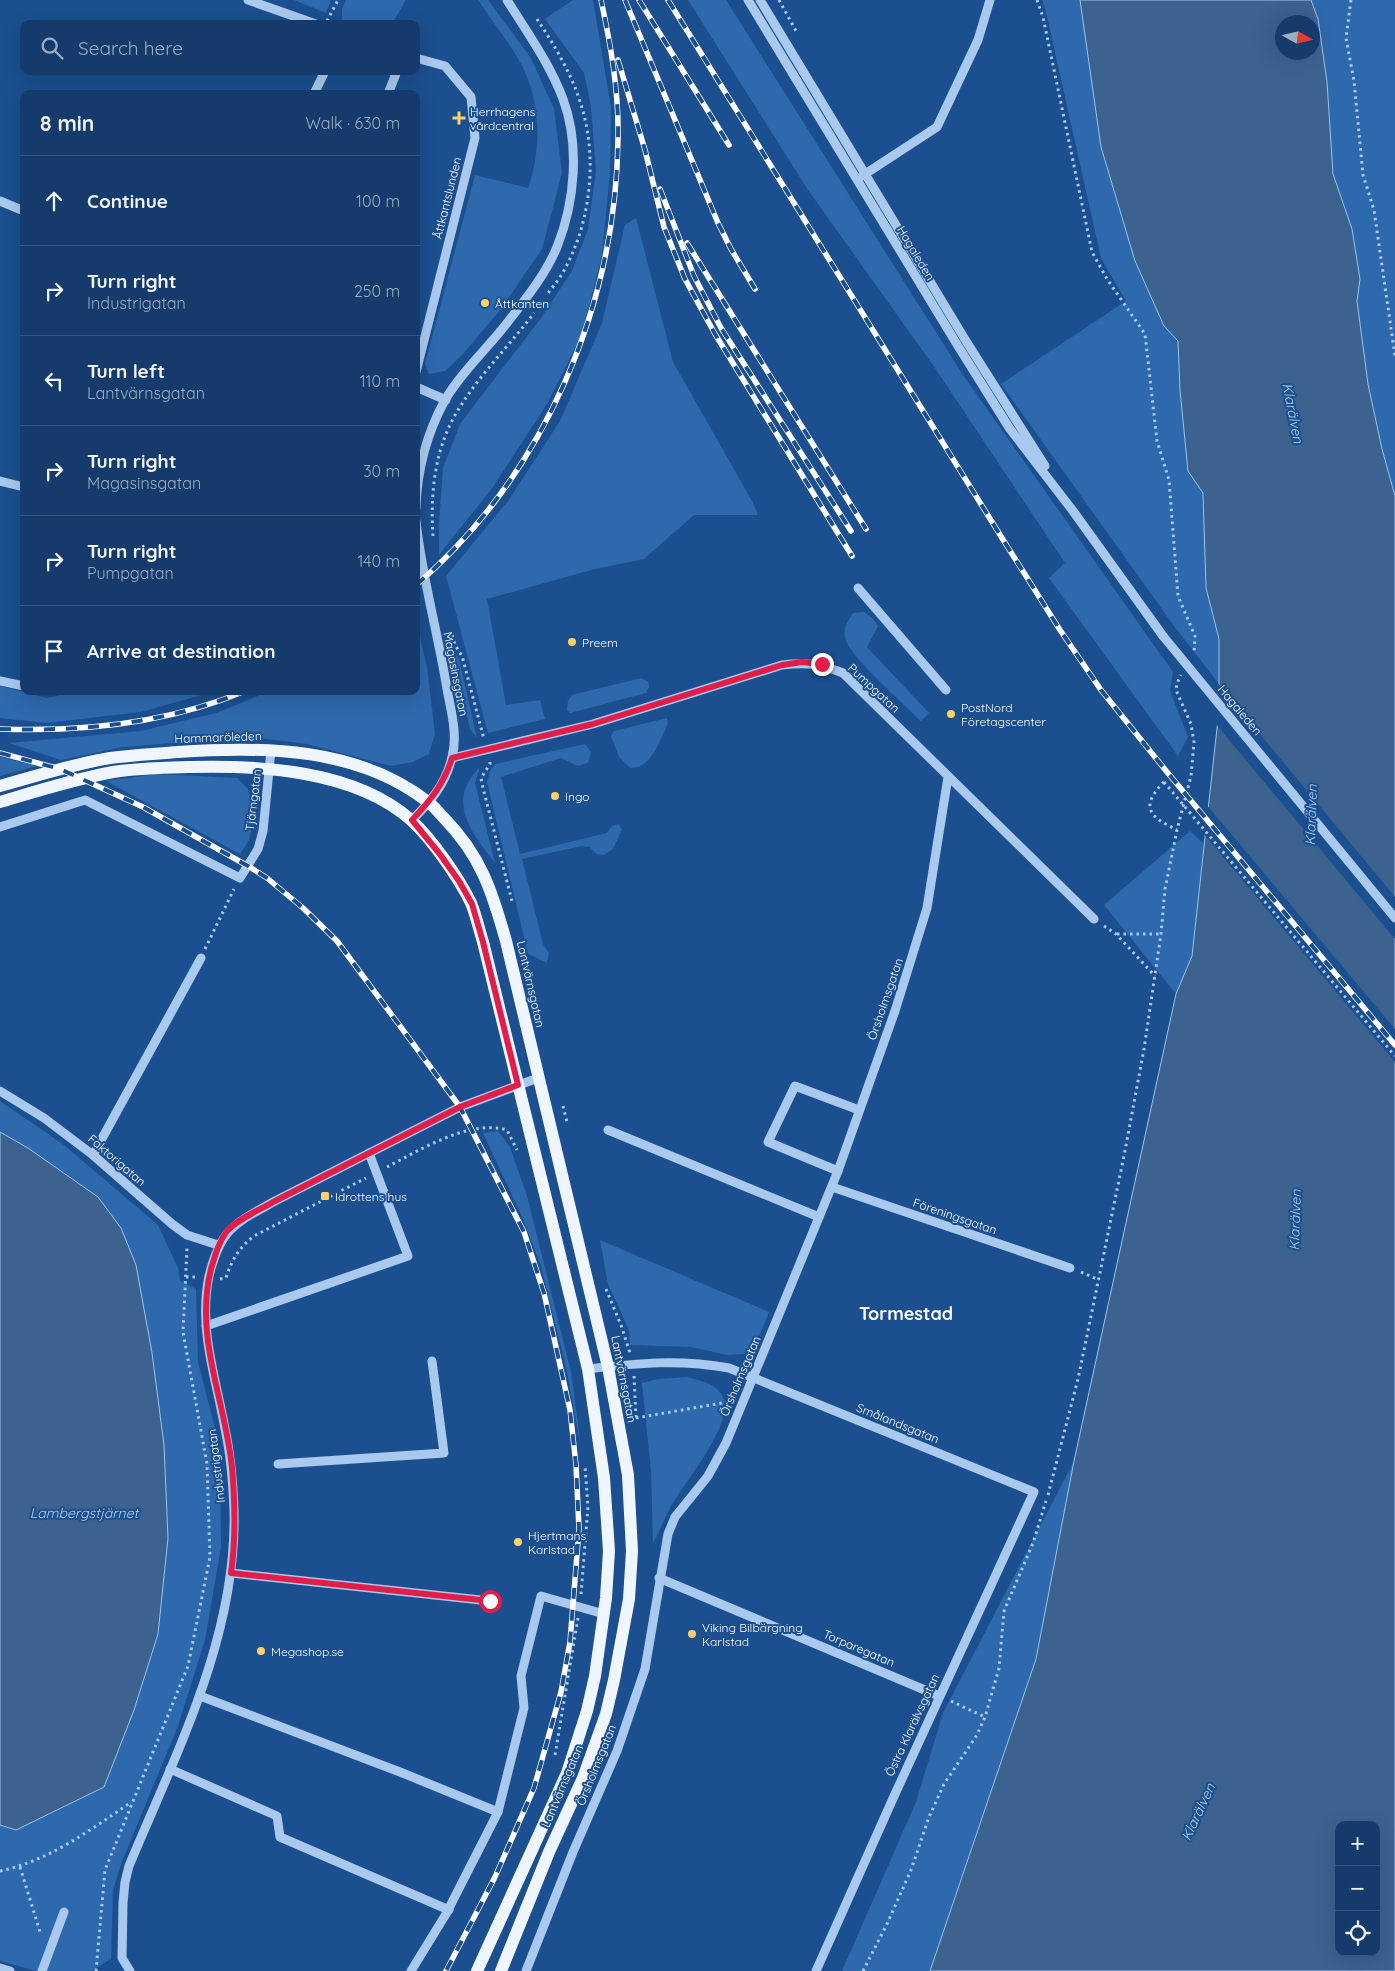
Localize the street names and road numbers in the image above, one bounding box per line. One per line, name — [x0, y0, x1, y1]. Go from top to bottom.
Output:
street label: Åttkantslunden — [430, 155, 464, 241]
street label: Hagaleden — [894, 223, 938, 283]
street label: Magasinsgatan — [440, 631, 472, 717]
street label: Pumpgatan — [845, 660, 903, 716]
street label: Hagaleden — [1215, 682, 1265, 738]
street label: Hammaröleden — [174, 728, 262, 746]
street label: Tjärngatan — [242, 768, 264, 832]
street label: Lantvärnsgatan — [514, 939, 548, 1029]
street label: Örsholmsgatan — [864, 956, 906, 1042]
street label: Faktorigatan — [85, 1131, 149, 1189]
street label: Föreningsgatan — [911, 1195, 999, 1237]
street label: Lantvärnsgatan — [608, 1334, 640, 1424]
street label: Örsholmsgatan — [716, 1334, 764, 1418]
street label: Smålandsgatan — [854, 1400, 942, 1446]
street label: Industrigatan — [204, 1428, 228, 1504]
street label: Torparegatan — [821, 1626, 897, 1670]
street label: Östra Klarälvsgatan — [882, 1671, 942, 1779]
street label: Örsholmsgatan — [573, 1722, 619, 1808]
street label: Lantvärnsgatan — [538, 1742, 586, 1830]

